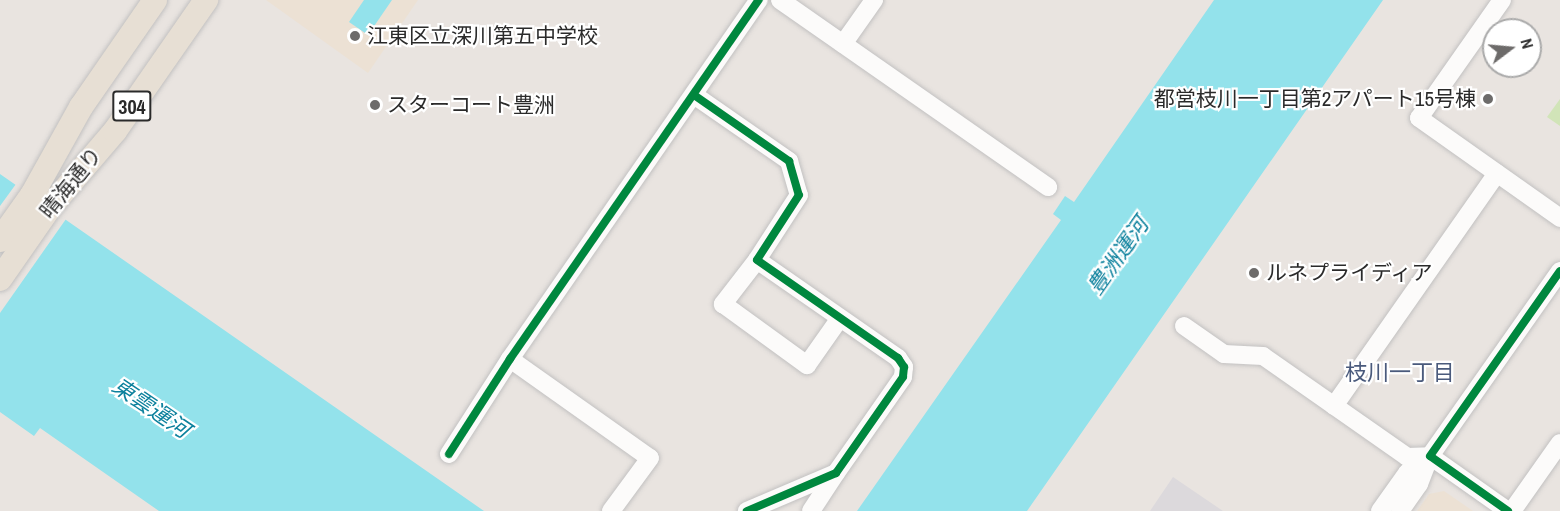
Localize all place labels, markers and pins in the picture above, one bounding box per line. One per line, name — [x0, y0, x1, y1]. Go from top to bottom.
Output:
place label: 江東区立深川第五中学校 — [367, 23, 598, 49]
marker: 江東区立深川第五中学校 — [348, 29, 362, 43]
place label: 都営枝川一丁目第2アパート15号棟 — [1153, 86, 1476, 112]
place label: スターコート豊洲 — [387, 92, 555, 118]
marker: 都営枝川一丁目第2アパート15号棟 — [1481, 92, 1495, 106]
marker: スターコート豊洲 — [368, 98, 382, 112]
place label: ルネプライディア — [1266, 260, 1434, 286]
marker: ルネプライディア — [1247, 266, 1261, 280]

